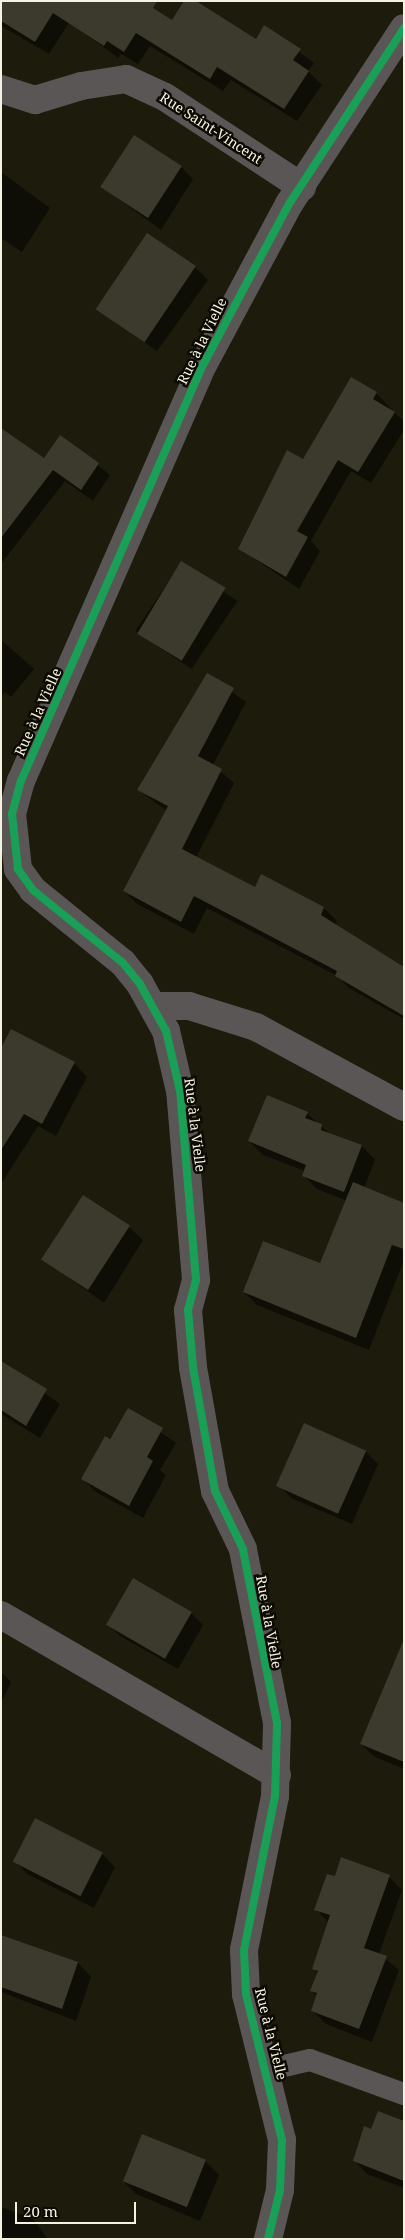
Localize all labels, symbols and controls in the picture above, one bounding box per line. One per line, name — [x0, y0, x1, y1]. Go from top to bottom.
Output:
street label: Rue Saint-Vincent — [157, 89, 265, 167]
street label: Rue à la Vielle — [174, 295, 230, 387]
street label: Rue à la Vielle — [11, 666, 65, 758]
street label: Rue à la Vielle — [181, 1077, 209, 1173]
street label: Rue à la Vielle — [253, 1574, 285, 1670]
street label: Rue à la Vielle — [251, 1986, 291, 2082]
scale bar — [18, 2192, 139, 2224]
text: 20 m — [23, 2201, 58, 2221]

